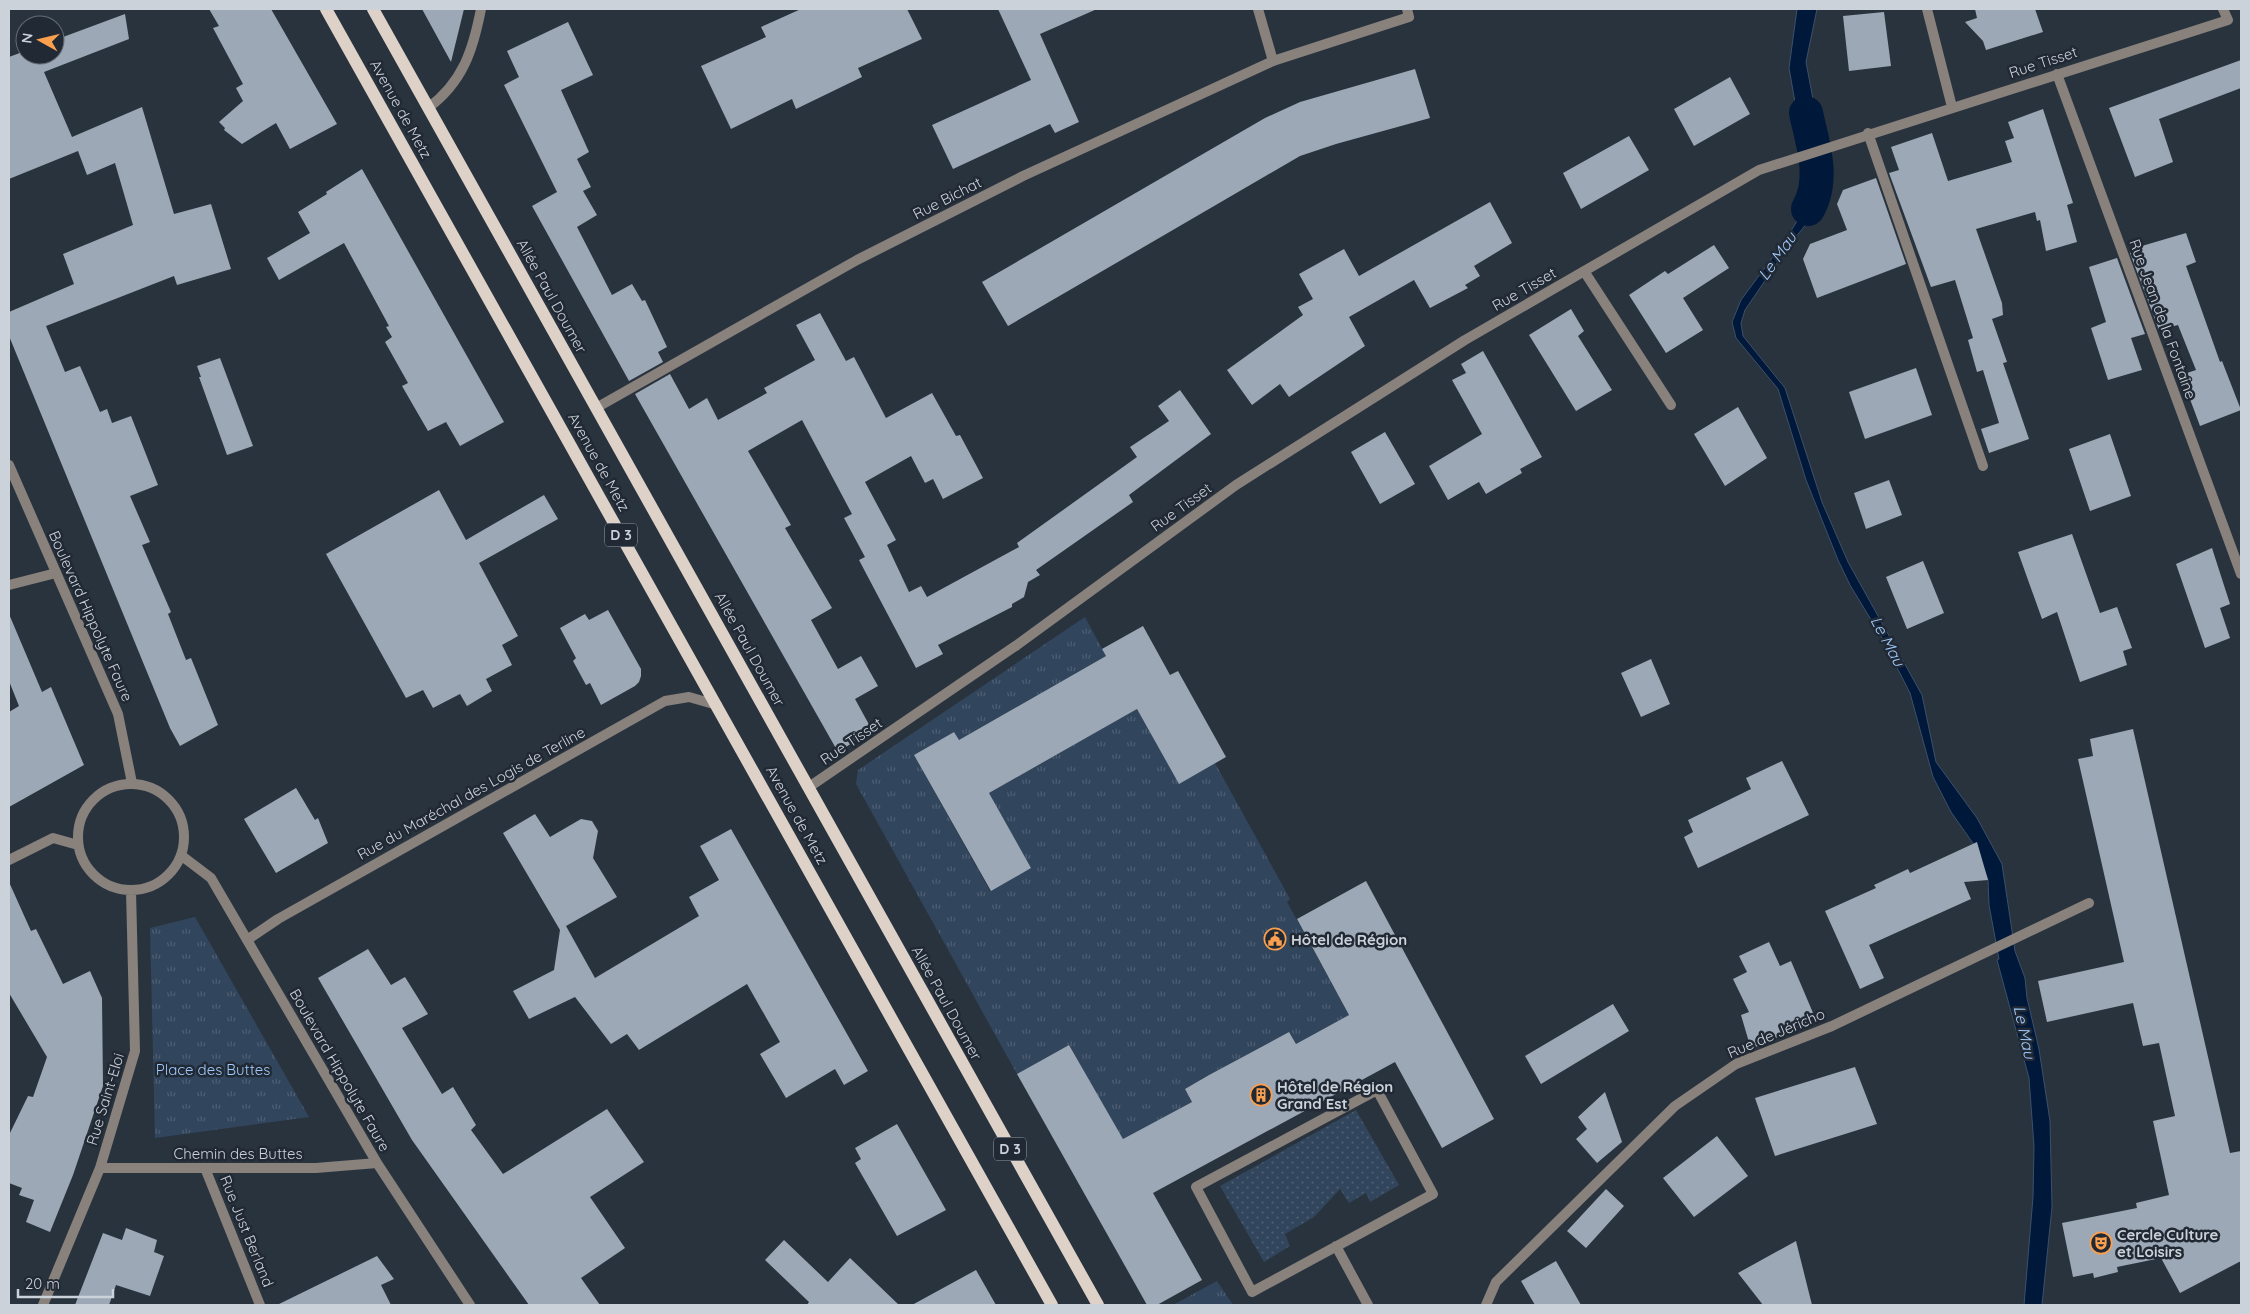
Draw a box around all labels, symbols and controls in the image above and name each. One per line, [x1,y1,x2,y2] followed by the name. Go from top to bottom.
[15,15,65,65] north arrow
[17,32,37,45] text: N
[2006,42,2080,82] street label: Rue Tisset
[366,56,436,162] street label: Avenue de Metz
[910,173,984,223] street label: Rue Bichat
[1753,228,1801,284] water label: Le Mau
[513,235,591,357] street label: Allée Paul Doumer
[2125,236,2201,402] street label: Rue Jean de la Fontaine
[1489,263,1559,315] street label: Rue Tisset
[564,409,634,515] street label: Avenue de Metz
[1147,478,1215,536] street label: Rue Tisset
[605,524,637,546] road number: D 3
[45,528,137,704] street label: Boulevard Hippolyte Faure
[711,588,789,710] street label: Allée Paul Doumer
[1867,613,1910,670] water label: Le Mau
[816,713,886,769] street label: Rue Tisset
[354,722,588,864] street label: Rue du Maréchal des Logis de Terline
[762,762,832,868] street label: Avenue de Metz
[1263,927,1287,951] public building icon: Hôtel de Région
[1291,930,1407,949] place label: Hôtel de Région
[908,942,986,1064] street label: Allée Paul Doumer
[286,985,394,1155] street label: Boulevard Hippolyte Faure
[1724,1004,1828,1062] street label: Rue de Jéricho
[2010,1004,2041,1061] water label: Le Mau
[82,1051,128,1147] street label: Rue Saint-Eloi
[156,1060,270,1079] park label: Place des Buttes
[1277,1077,1393,1113] place label: Hôtel de Région Grand Est
[1249,1083,1273,1107] building icon: Hôtel de Région Grand Est
[994,1138,1026,1160] road number: D 3
[173,1144,303,1163] street label: Chemin des Buttes
[216,1172,278,1290] street label: Rue Just Berland
[2117,1225,2219,1261] place label: Cercle Culture et Loisirs
[2089,1231,2113,1255] theatre icon: Cercle Culture et Loisirs
[18,1266,112,1298] scale bar
[25,1274,60,1293] text: 20 m

